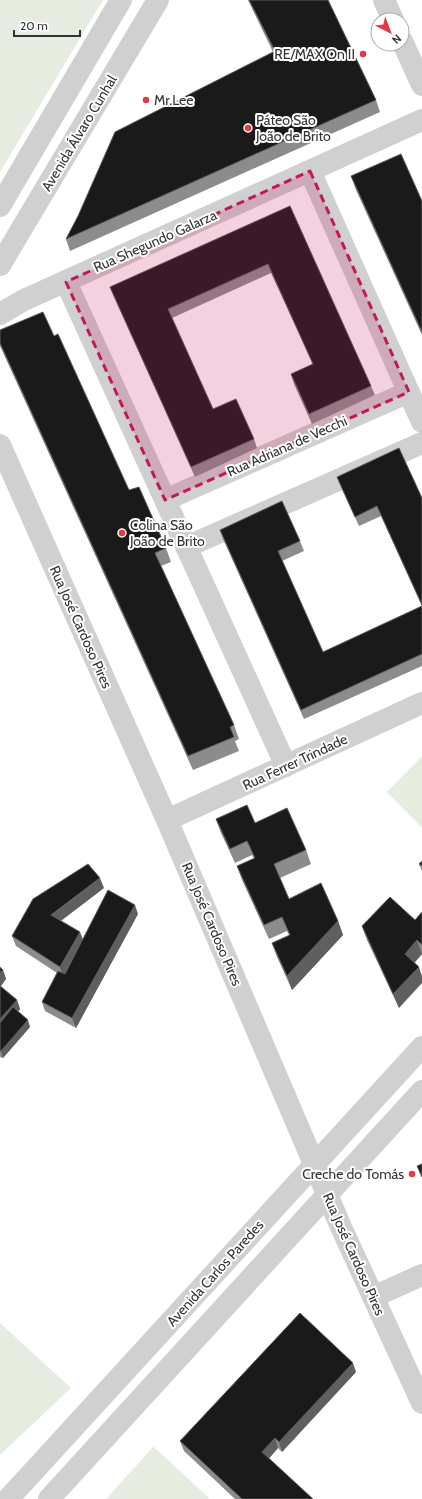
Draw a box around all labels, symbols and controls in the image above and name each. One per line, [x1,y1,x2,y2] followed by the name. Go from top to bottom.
[14,12,80,38] scale bar
[370,12,410,52] north arrow
[20,18,48,33] text: 20 m
[389,32,404,47] text: N
[274,45,355,63] place label: RE/MAX On II
[358,49,368,59] marker: RE/MAX On II
[37,71,121,194] street label: Avenida Álvaro Cunhal
[154,91,193,109] place label: Mr.Lee
[141,95,151,105] marker: Mr.Lee
[255,111,331,145] place label: Páteo São João de Brito
[243,123,253,133] marker: Páteo São João de Brito
[91,206,220,276] street label: Rua Shegundo Galarza
[224,411,350,481] street label: Rua Adriana de Vecchi
[129,516,205,550] place label: Colina São João de Brito
[117,528,127,538] marker: Colina São João de Brito
[46,563,116,691] street label: Rua José Cardoso Pires
[240,730,350,794] street label: Rua Ferrer Trindade
[178,860,246,989] street label: Rua José Cardoso Pires
[302,1165,404,1183] place label: Creche do Tomás
[407,1169,417,1179] marker: Creche do Tomás
[319,1190,389,1318] street label: Rua José Cardoso Pires
[163,1216,268,1330] street label: Avenida Carlos Paredes

